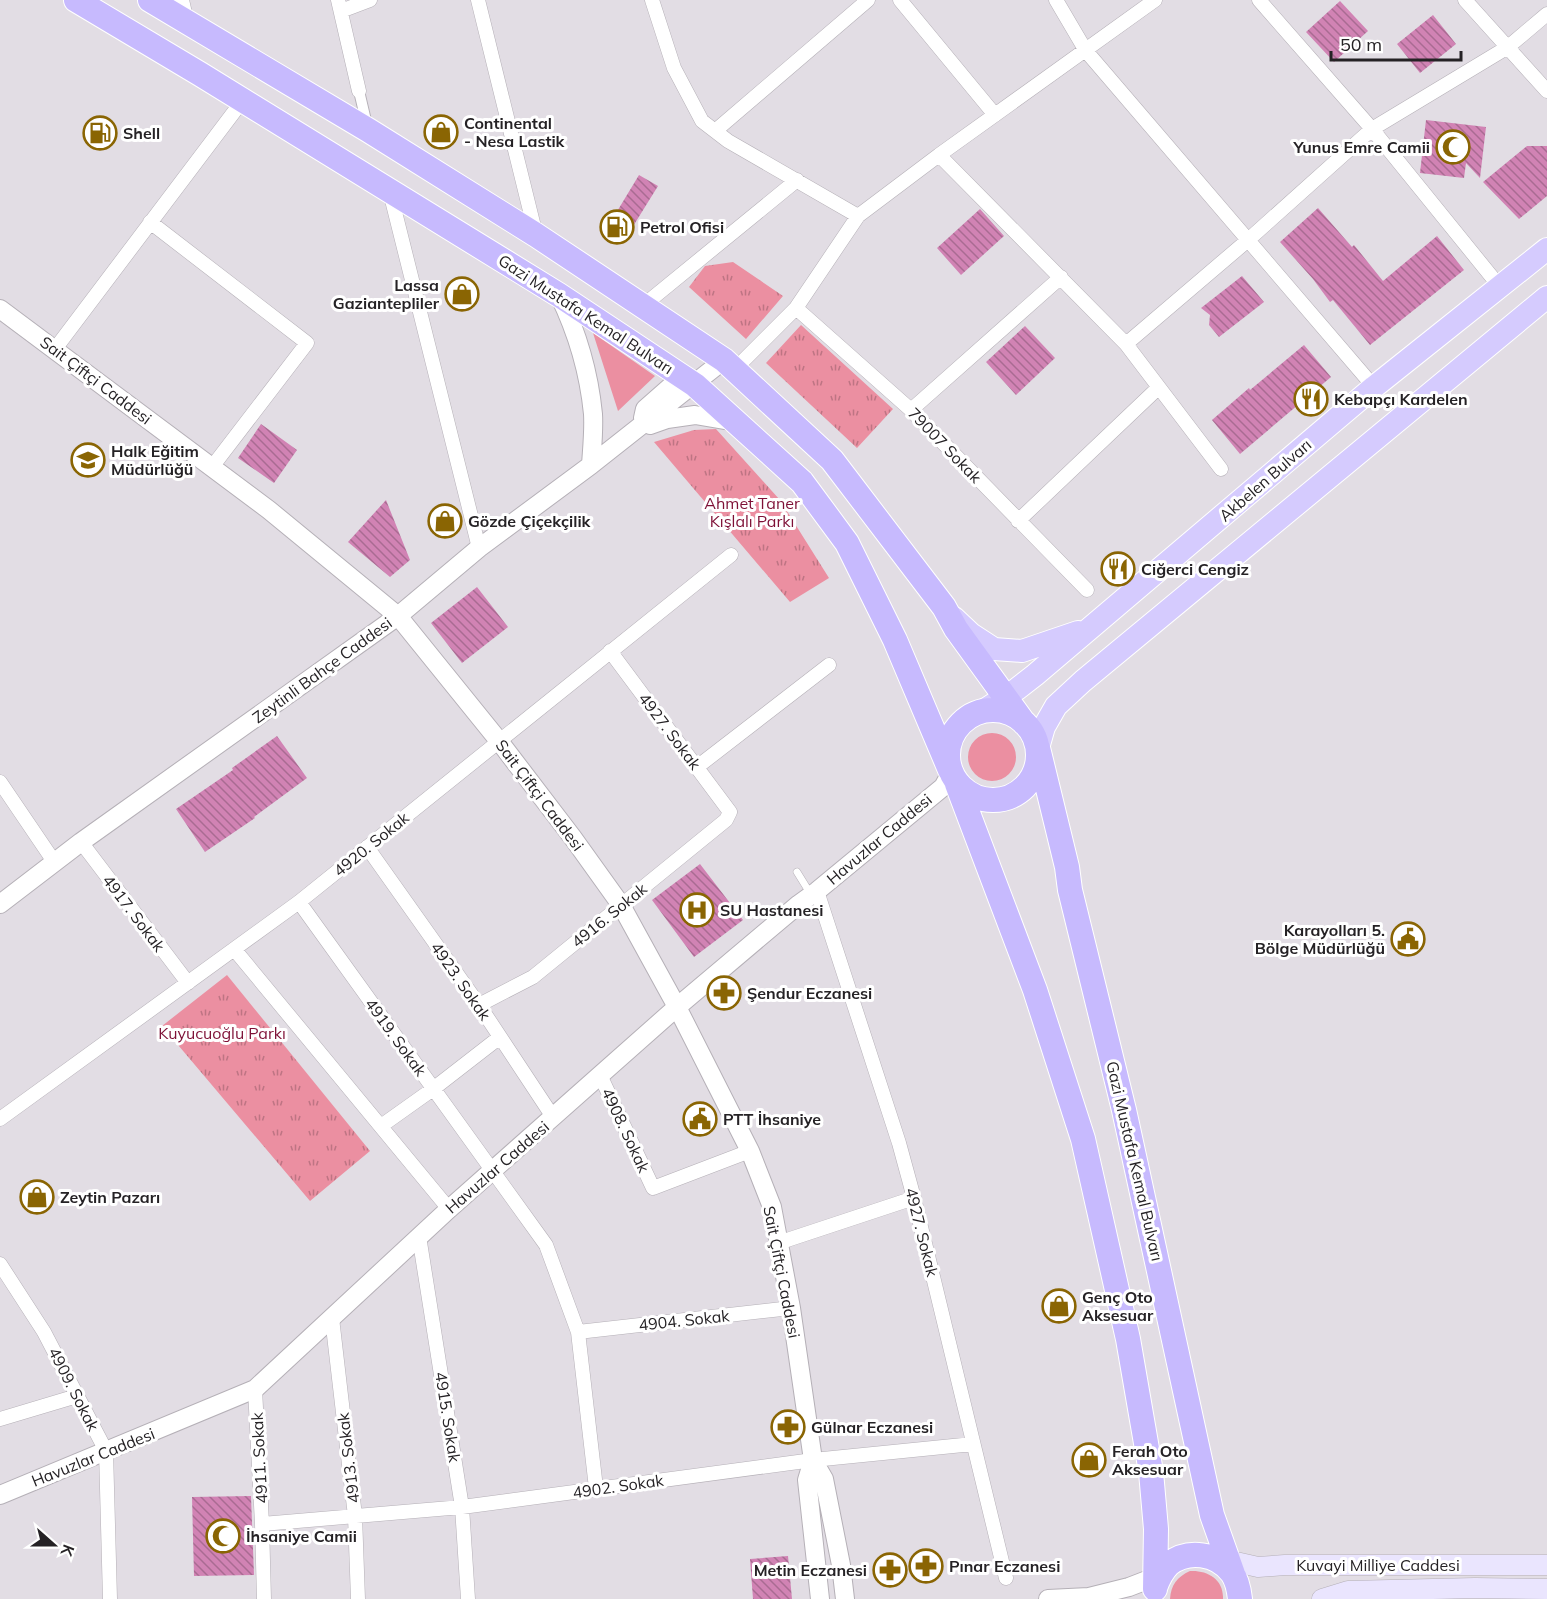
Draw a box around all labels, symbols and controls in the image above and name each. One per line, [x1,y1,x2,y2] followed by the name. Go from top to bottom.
[1331,24,1462,62] scale bar
[1340,33,1382,56] text: 50 m
[464,113,566,151] place label: Continental - Nesa Lastik
[423,114,459,150] shop icon: Continental - Nesa Lastik
[82,115,118,151] fuel station icon: Shell
[123,123,160,143] place label: Shell
[1435,129,1471,165] mosque icon: Yunus Emre Camii
[1292,137,1430,157] place label: Yunus Emre Camii
[599,209,635,245] fuel station icon: Petrol Ofisi
[640,217,724,237] place label: Petrol Ofisi
[495,250,677,378] street label: Gazi Mustafa Kemal Bulvarı
[333,275,440,313] place label: Lassa Gaziantepliler
[444,276,480,312] shop icon: Lassa Gaziantepliler
[36,332,156,428] street label: Sait Çiftçi Caddesi
[1293,381,1329,417] restaurant icon: Kebapçı Kardelen
[1334,389,1468,409] place label: Kebapçı Kardelen
[904,403,987,487] street label: 79007 Sokak
[1215,434,1315,526] street label: Akbelen Bulvarı
[111,441,199,479] place label: Halk Eğitim Müdürlüğü
[70,442,106,478] school or university icon: Halk Eğitim Müdürlüğü
[704,493,800,531] park label: Ahmet Taner Kışlalı Parkı
[427,503,463,539] shop icon: Gözde Çiçekçilik
[468,511,592,531] place label: Gözde Çiçekçilik
[1100,551,1136,587] restaurant icon: Ciğerci Cengiz
[1141,559,1249,579] place label: Ciğerci Cengiz
[248,613,396,727] street label: Zeytinli Bahçe Caddesi
[635,689,706,774] street label: 4927. Sokak
[492,735,588,855] street label: Sait Çiftçi Caddesi
[822,789,936,889] street label: Havuzlar Caddesi
[329,807,413,881] street label: 4920. Sokak
[99,871,170,956] street label: 4917. Sokak
[567,878,651,952] street label: 4916. Sokak
[679,892,715,928] hospital icon: SU Hastanesi
[720,900,823,920] place label: SU Hastanesi
[1255,920,1385,958] place label: Karayolları 5. Bölge Müdürlüğü
[1390,921,1426,957] public building icon: Karayolları 5. Bölge Müdürlüğü
[427,938,496,1025] street label: 4923. Sokak
[706,975,742,1011] pharmacy icon: Şendur Eczanesi
[747,983,872,1003] place label: Şendur Eczanesi
[361,994,431,1080] street label: 4919. Sokak
[158,1023,286,1043] park label: Kuyucuoğlu Parkı
[1102,1059,1168,1263] street label: Gazi Mustafa Kemal Bulvarı
[598,1084,655,1176] street label: 4908. Sokak
[682,1101,718,1137] public building icon: PTT İhsaniye
[723,1109,821,1129] place label: PTT İhsaniye
[441,1116,553,1218] street label: Havuzlar Caddesi
[19,1179,55,1215] shop icon: Zeytin Pazarı
[901,1185,943,1279] street label: 4927. Sokak
[60,1187,160,1207] place label: Zeytin Pazarı
[759,1204,805,1340] street label: Sait Çiftçi Caddesi
[1082,1287,1154,1325] place label: Genç Oto Aksesuar
[1041,1288,1077,1324] shop icon: Genç Oto Aksesuar
[638,1305,731,1335] street label: 4904. Sokak
[44,1344,104,1435] street label: 4909. Sokak
[431,1370,465,1464] street label: 4915. Sokak
[770,1409,806,1445] pharmacy icon: Gülnar Eczanesi
[247,1411,271,1504] street label: 4911. Sokak
[332,1411,363,1505] street label: 4913. Sokak
[811,1417,933,1437] place label: Gülnar Eczanesi
[28,1423,158,1491] street label: Havuzlar Caddesi
[1112,1441,1188,1479] place label: Ferah Oto Aksesuar
[1071,1442,1107,1478] shop icon: Ferah Oto Aksesuar
[571,1470,665,1502] street label: 4902. Sokak
[24,1515,84,1575] north arrow
[205,1518,241,1554] mosque icon: İhsaniye Camii
[246,1526,357,1546] place label: İhsaniye Camii
[56,1542,79,1560] text: K
[908,1548,944,1584] pharmacy icon: Pınar Eczanesi
[872,1552,908,1588] pharmacy icon: Metin Eczanesi
[1296,1555,1460,1575] street label: Kuvayi Milliye Caddesi
[949,1556,1060,1576] place label: Pınar Eczanesi
[754,1560,867,1580] place label: Metin Eczanesi

